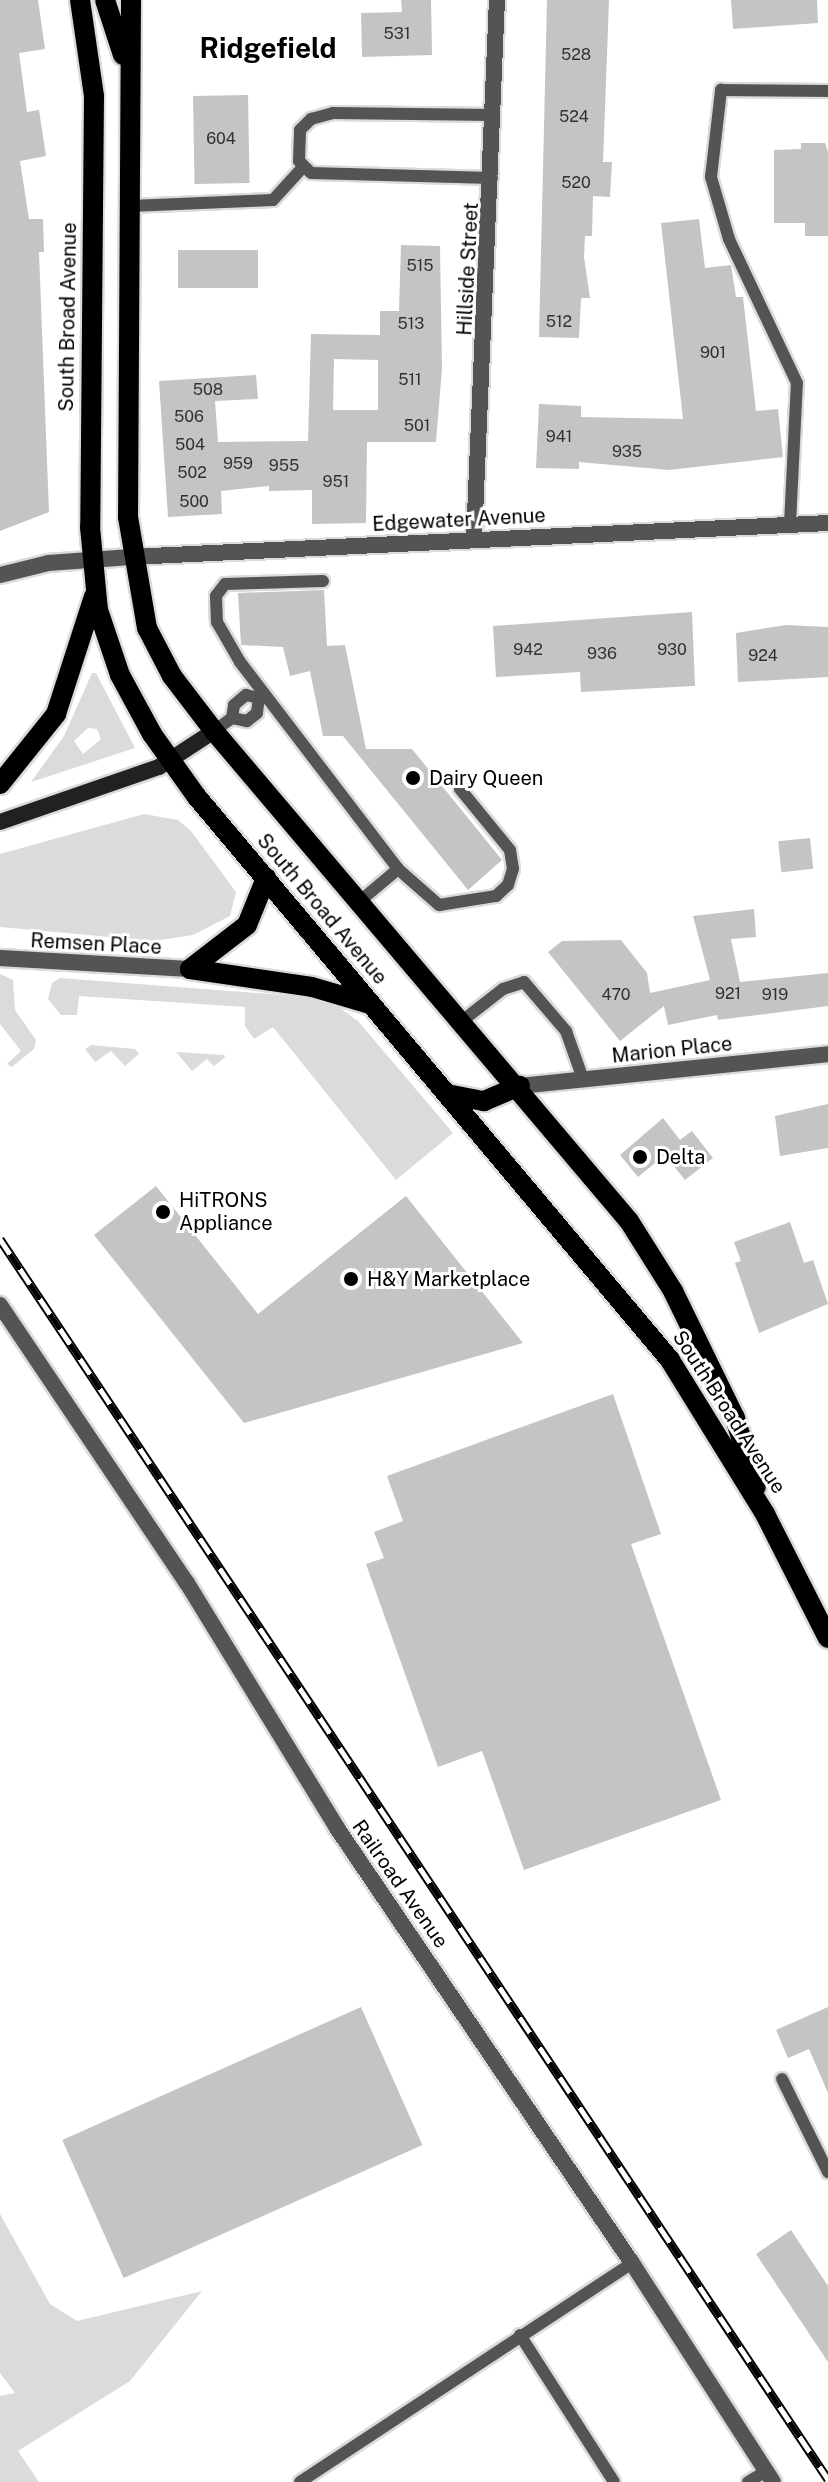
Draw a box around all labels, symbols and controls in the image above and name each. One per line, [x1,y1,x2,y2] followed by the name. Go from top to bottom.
[384,24,410,44] house number: 531
[200,31,336,65] district label: Ridgefield
[561,45,591,65] house number: 528
[559,107,589,127] house number: 524
[206,129,236,149] house number: 604
[561,173,591,193] house number: 520
[453,202,483,336] street label: Hillside Street
[54,222,82,412] street label: South Broad Avenue
[406,256,434,276] house number: 515
[546,312,572,332] house number: 512
[398,314,424,334] house number: 513
[700,343,726,363] house number: 901
[398,370,422,390] house number: 511
[193,380,223,400] house number: 508
[174,407,204,427] house number: 506
[404,416,430,436] house number: 501
[546,427,572,447] house number: 941
[175,435,205,455] house number: 504
[612,442,642,462] house number: 935
[223,454,253,474] house number: 959
[269,456,299,476] house number: 955
[177,463,207,483] house number: 502
[323,472,349,492] house number: 951
[179,492,209,512] house number: 500
[372,503,546,537] street label: Edgewater Avenue
[513,640,543,660] house number: 942
[657,640,687,660] house number: 930
[587,644,617,664] house number: 936
[748,646,778,666] house number: 924
[429,766,543,790] place label: Dairy Queen
[404,769,422,787] marker: Dairy Queen
[252,829,392,989] street label: South Broad Avenue
[30,929,162,959] street label: Remsen Place
[715,984,741,1004] house number: 921
[601,985,631,1005] house number: 470
[762,985,788,1005] house number: 919
[611,1032,733,1068] street label: Marion Place
[656,1145,705,1169] place label: Delta
[631,1148,649,1166] marker: Delta
[179,1188,273,1235] place label: HiTRONS Appliance
[154,1203,172,1221] marker: HiTRONS Appliance
[367,1267,530,1291] place label: H&Y Marketplace
[342,1270,360,1288] marker: H&Y Marketplace
[667,1326,791,1498] street label: South Broad Avenue
[347,1815,453,1953] street label: Railroad Avenue

